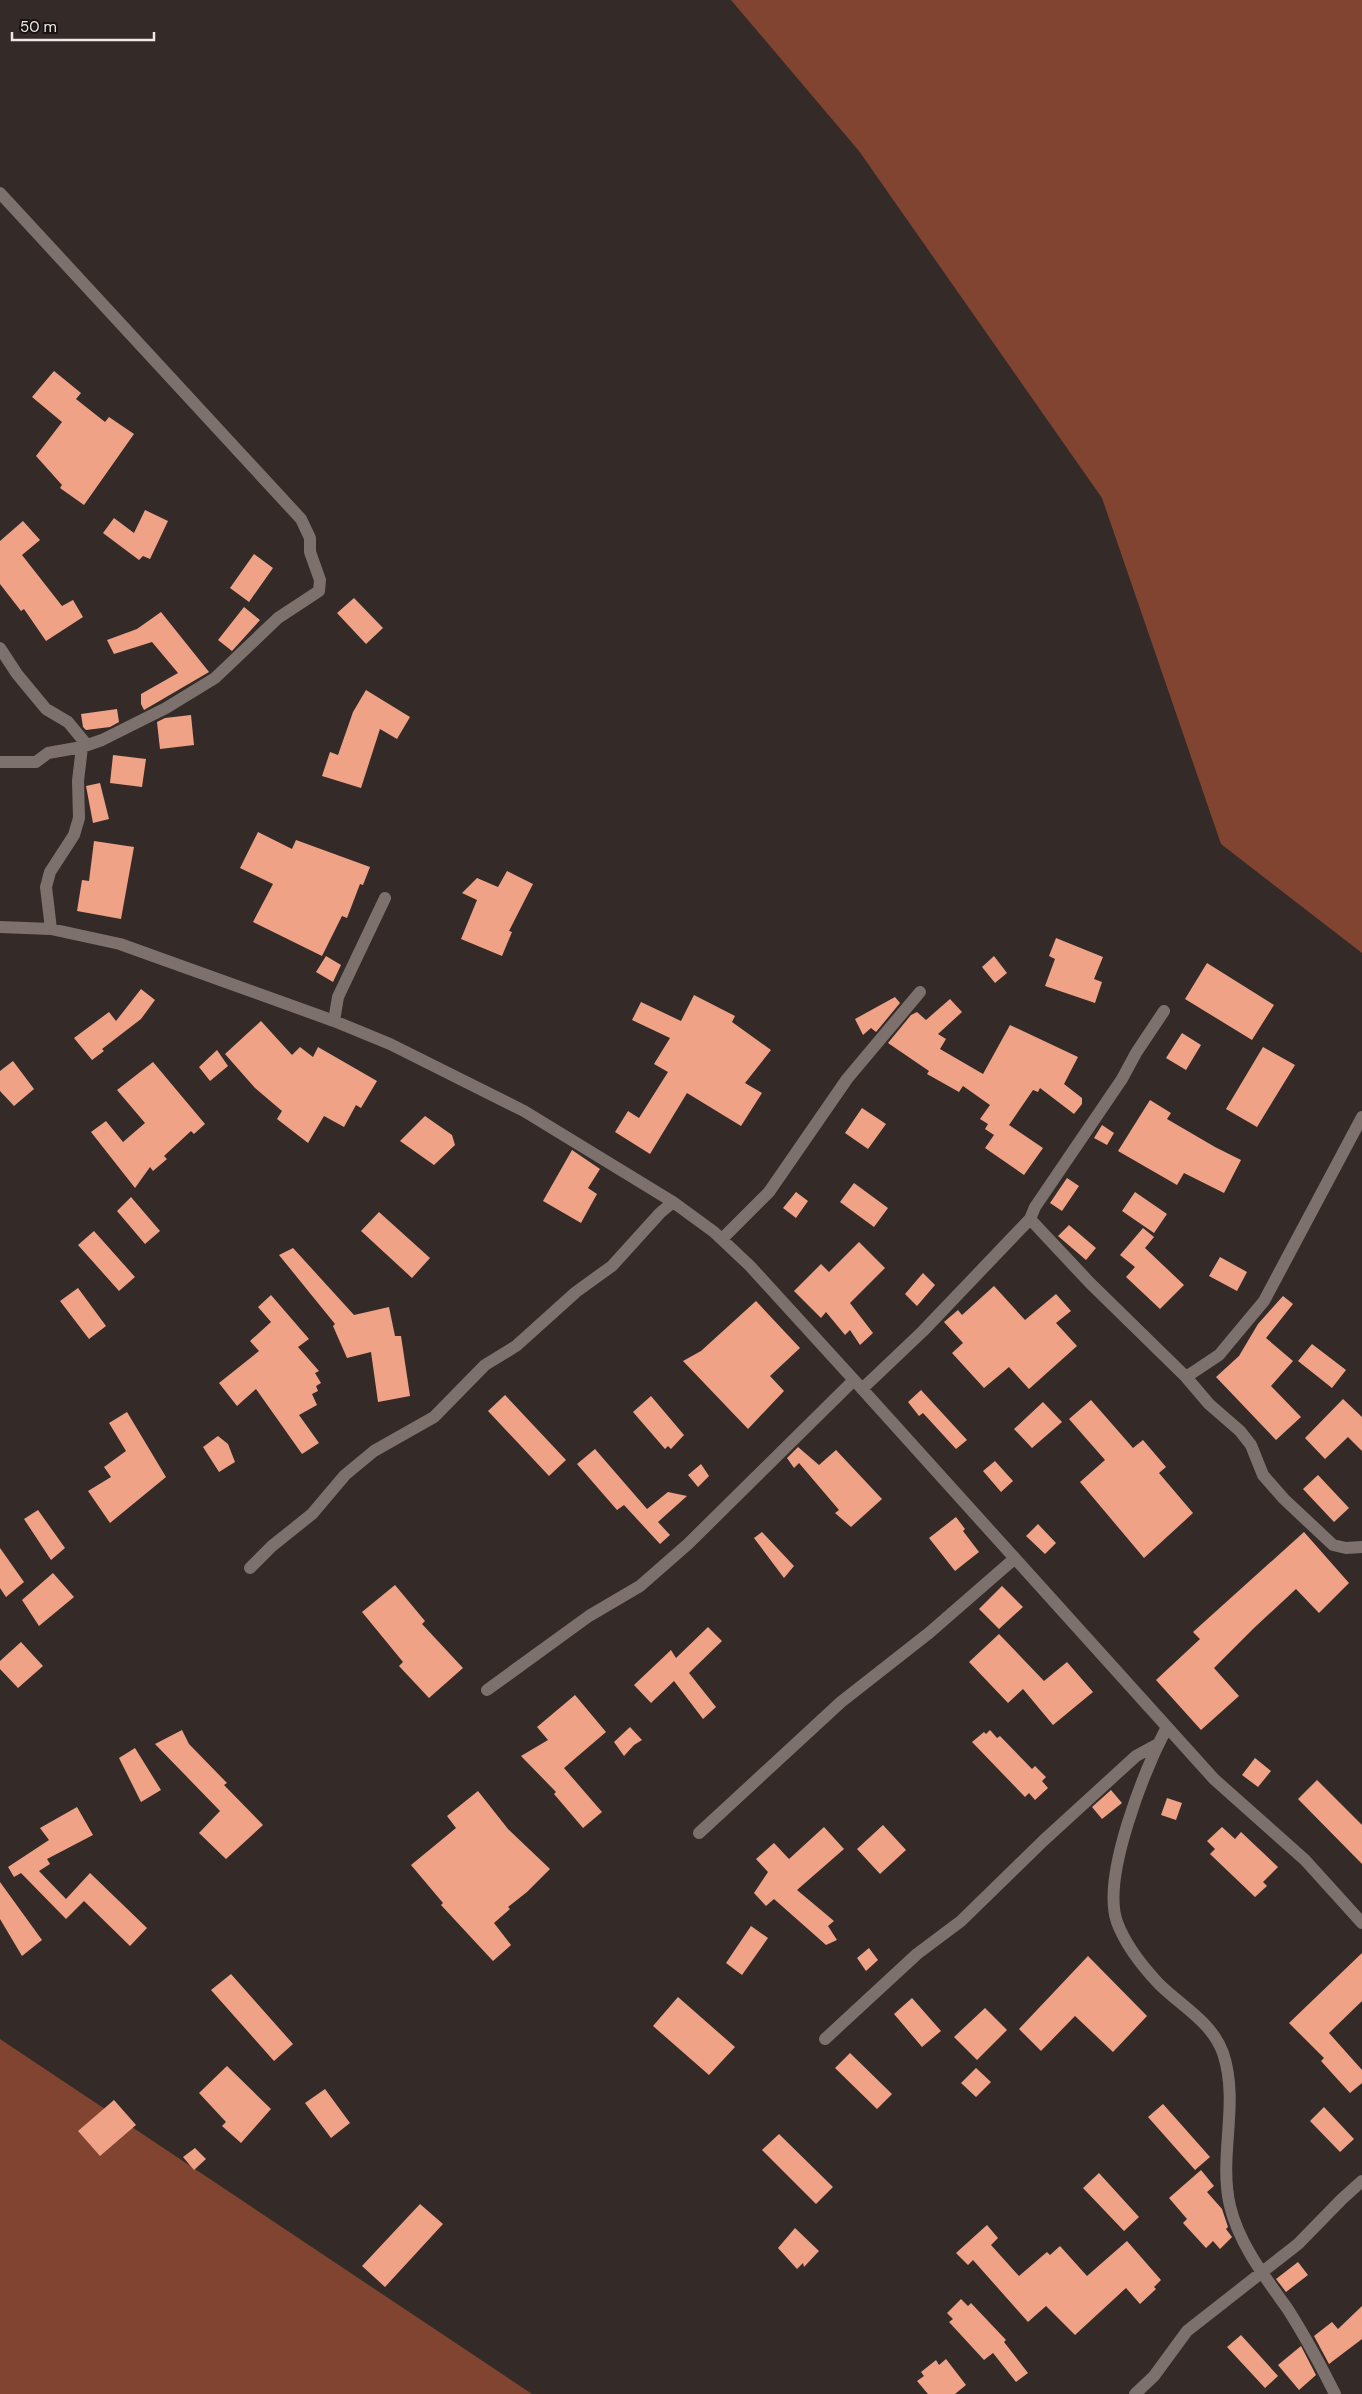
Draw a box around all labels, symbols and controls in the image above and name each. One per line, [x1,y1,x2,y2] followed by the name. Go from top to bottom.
[12,10,155,42] scale bar
[20,17,57,37] text: 50 m

